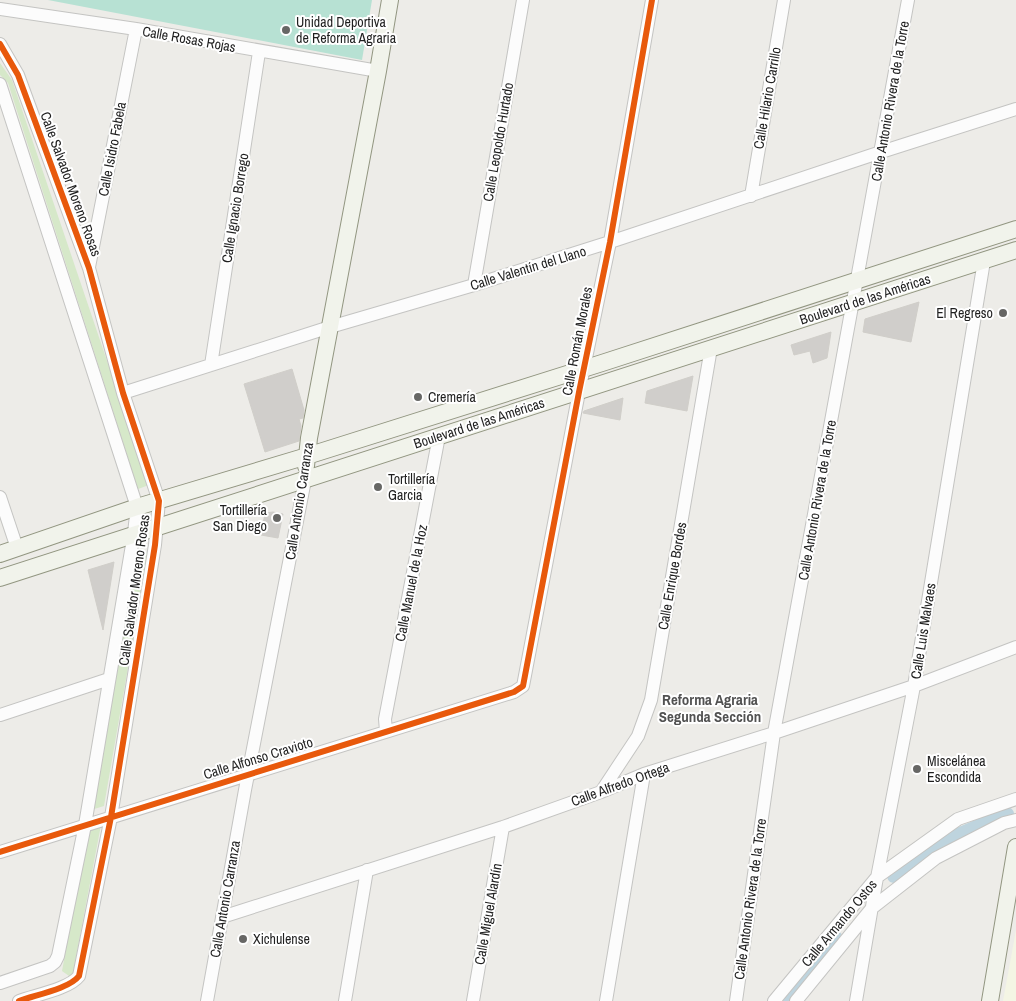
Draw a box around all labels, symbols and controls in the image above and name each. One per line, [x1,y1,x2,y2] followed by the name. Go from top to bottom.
[296,13,397,47] place label: Unidad Deportiva de Reforma Agraria
[867,19,913,183] street label: Calle Antonio Rivera de la Torre
[141,22,237,56] street label: Calle Rosas Rojas
[280,24,292,36] marker: Unidad Deportiva de Reforma Agraria
[749,46,785,150] street label: Calle Hilario Carrillo
[479,81,517,203] street label: Calle Leopoldo Hurtado
[94,100,130,198] street label: Calle Isidro Fabela
[36,109,106,259] street label: Calle Salvador Moreno Rosas
[217,152,253,264] street label: Calle Ignacio Borrego
[468,242,588,294] street label: Calle Valentín del Llano
[797,269,933,329] street label: Boulevard de las Américas
[558,285,596,397] street label: Calle Román Morales
[936,304,993,322] place label: El Regreso
[997,307,1009,319] marker: El Regreso
[428,388,476,406] place label: Cremería
[412,391,424,403] marker: Cremería
[411,393,547,453] street label: Boulevard de las Américas
[794,418,840,582] street label: Calle Antonio Rivera de la Torre
[281,440,317,561] street label: Calle Antonio Carranza
[388,470,436,504] place label: Tortillería Garcia
[372,481,384,493] marker: Tortillería Garcia
[213,501,268,535] place label: Tortillería San Diego
[271,512,283,524] marker: Tortillería San Diego
[114,513,154,667] street label: Calle Salvador Moreno Rosas
[654,520,690,631] street label: Calle Enrique Bordes
[391,523,431,643] street label: Calle Manuel de la Hoz
[907,581,940,680] street label: Calle Luis Malvaes
[659,689,761,727] district label: Reforma Agraria Segunda Sección
[201,733,315,783] street label: Calle Alfonso Cravioto
[927,752,986,786] place label: Miscelánea Escondida
[568,758,672,810] street label: Calle Alfredo Ortega
[911,763,923,775] marker: Miscelánea Escondida
[730,817,770,981] street label: Calle Antonio Rivera de la Torre
[206,838,244,959] street label: Calle Antonio Carranza
[470,862,506,966] street label: Calle Miguel Alardín
[797,875,881,970] street label: Calle Armando Ostos
[253,930,310,948] place label: Xichulense
[237,933,249,945] marker: Xichulense

